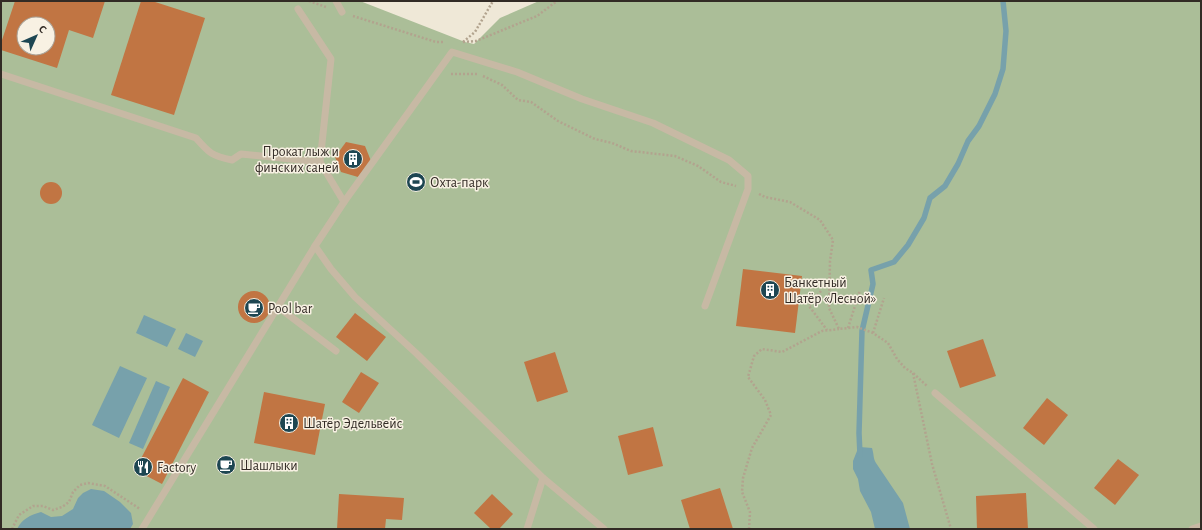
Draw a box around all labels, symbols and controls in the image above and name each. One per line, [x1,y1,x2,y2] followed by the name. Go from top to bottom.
[16,16,56,56] north arrow
[37,23,49,35] text: С
[255,145,339,175] place label: Прокат лыж и финских саней
[342,148,364,170] building icon: Прокат лыж и финских саней
[405,171,427,193] sports icon: Охта-парк
[430,176,489,190] place label: Охта-парк
[784,276,876,306] place label: Банкетный Шатёр «Лесной»
[759,279,781,301] building icon: Банкетный Шатёр «Лесной»
[243,297,265,319] cafe icon: Pool bar
[268,302,313,316] place label: Pool bar
[278,412,300,434] building icon: Шатёр Эдельвейс
[303,417,403,431] place label: Шатёр Эдельвейс
[215,454,237,476] cafe icon: Шашлыки
[132,456,154,478] restaurant icon: Factory
[240,459,298,473] place label: Шашлыки
[157,461,196,475] place label: Factory

